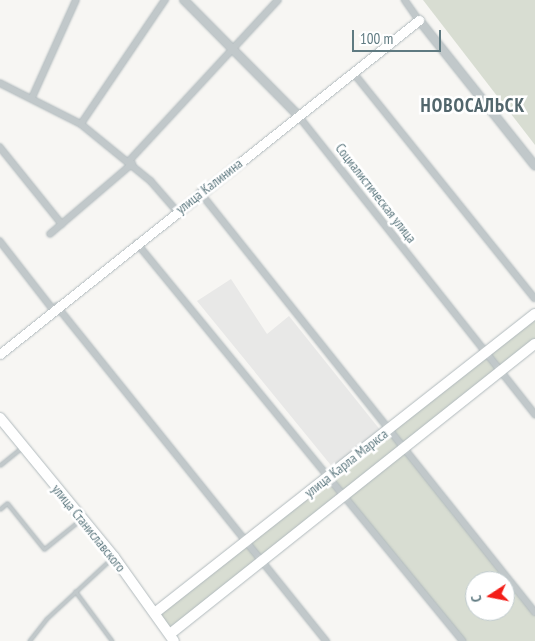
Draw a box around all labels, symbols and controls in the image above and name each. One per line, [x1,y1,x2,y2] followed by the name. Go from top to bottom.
[355,20,444,52] scale bar
[360,29,393,48] text: 100 m
[419,95,527,117] district label: НОВОСАЛЬСК
[332,140,420,246] street label: Социалистическая улица
[172,155,246,217] street label: улица Калинина
[301,425,391,501] street label: улица Карла Маркса
[49,481,129,575] street label: улица Станиславского
[465,571,515,621] north arrow
[467,594,486,604] text: С

